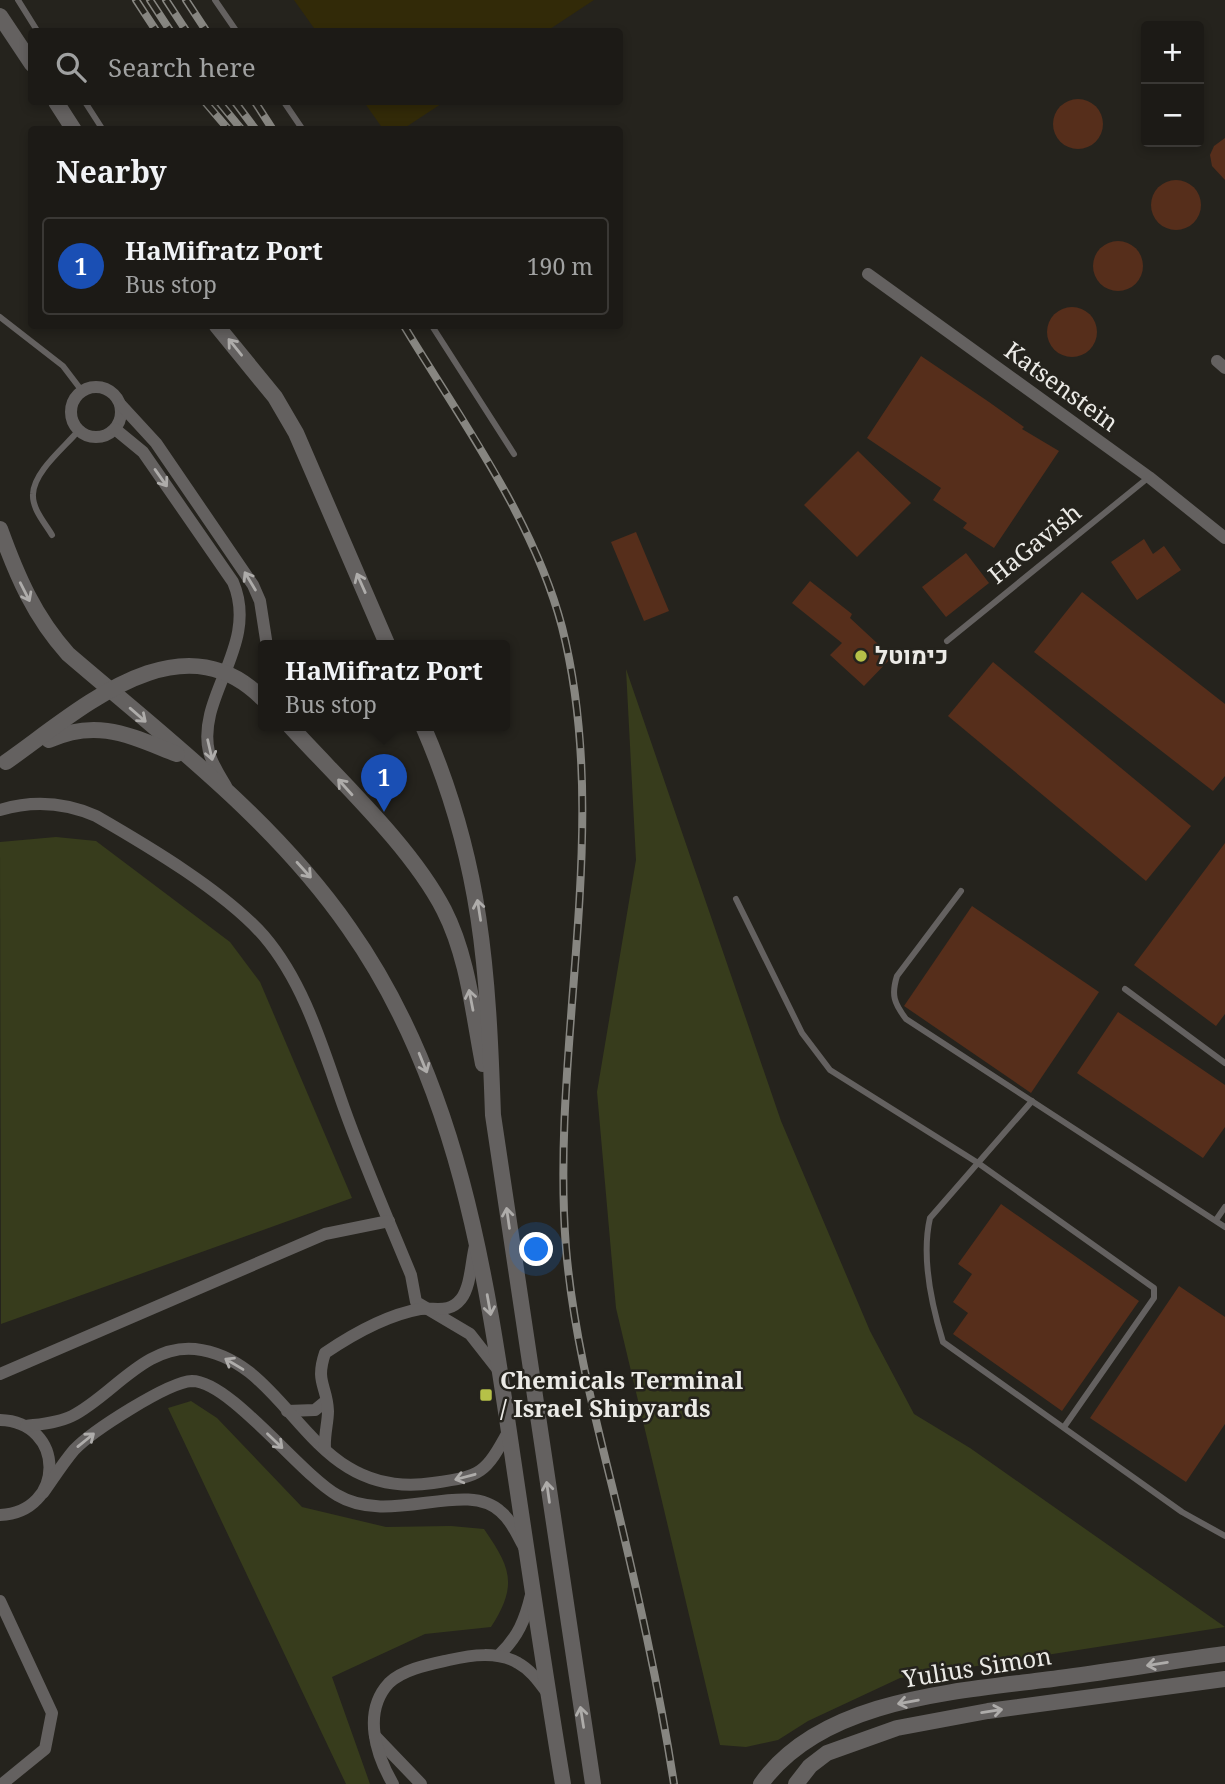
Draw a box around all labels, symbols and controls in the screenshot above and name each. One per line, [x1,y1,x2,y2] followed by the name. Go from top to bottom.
[1141,21,1204,147] map controls
[1141,21,1204,84] button: +
[28,28,623,105] search box
[52,48,90,86] icon: search
[108,49,256,85] text: Search here
[1141,84,1204,147] button: −
[56,151,167,192] text: Nearby
[125,232,323,268] text: HaMifratz Port
[75,250,88,282] text: 1
[527,250,593,282] text: 190 m
[125,268,217,300] text: Bus stop
[998,333,1125,438] street label: Katsenstein
[227,339,243,357] one-way arrow
[154,468,168,487] one-way arrow
[981,495,1088,591] street label: HaGavish
[243,571,257,591] one-way arrow
[354,573,367,594] one-way arrow
[19,581,32,602] one-way arrow
[875,638,948,671] place label: כימוטל
[258,640,510,731] popup
[853,648,869,664] marker: כימוטל
[285,652,483,688] text: HaMifratz Port
[285,688,377,720] text: Bus stop
[129,707,147,723] one-way arrow
[204,738,218,761] one-way arrow
[361,754,407,812] pin: 1
[337,779,354,796] one-way arrow
[296,861,312,879] one-way arrow
[472,899,485,922] one-way arrow
[463,989,477,1012] one-way arrow
[418,1051,431,1073] one-way arrow
[502,1207,515,1230] one-way arrow
[519,1232,553,1266] your location
[483,1293,496,1316] one-way arrow
[224,1357,244,1371] one-way arrow
[500,1363,744,1424] place label: Chemicals Terminal / Israel Shipyards
[478,1387,494,1403] marker: Chemicals Terminal / Israel Shipyards
[76,1432,94,1448] one-way arrow
[266,1433,283,1450] one-way arrow
[454,1471,476,1484] one-way arrow
[541,1481,554,1504] one-way arrow
[899,1638,1054,1695] street label: Yulius Simon
[1147,1657,1169,1670] one-way arrow
[897,1696,920,1709] one-way arrow
[980,1704,1003,1717] one-way arrow
[575,1706,588,1729] one-way arrow

